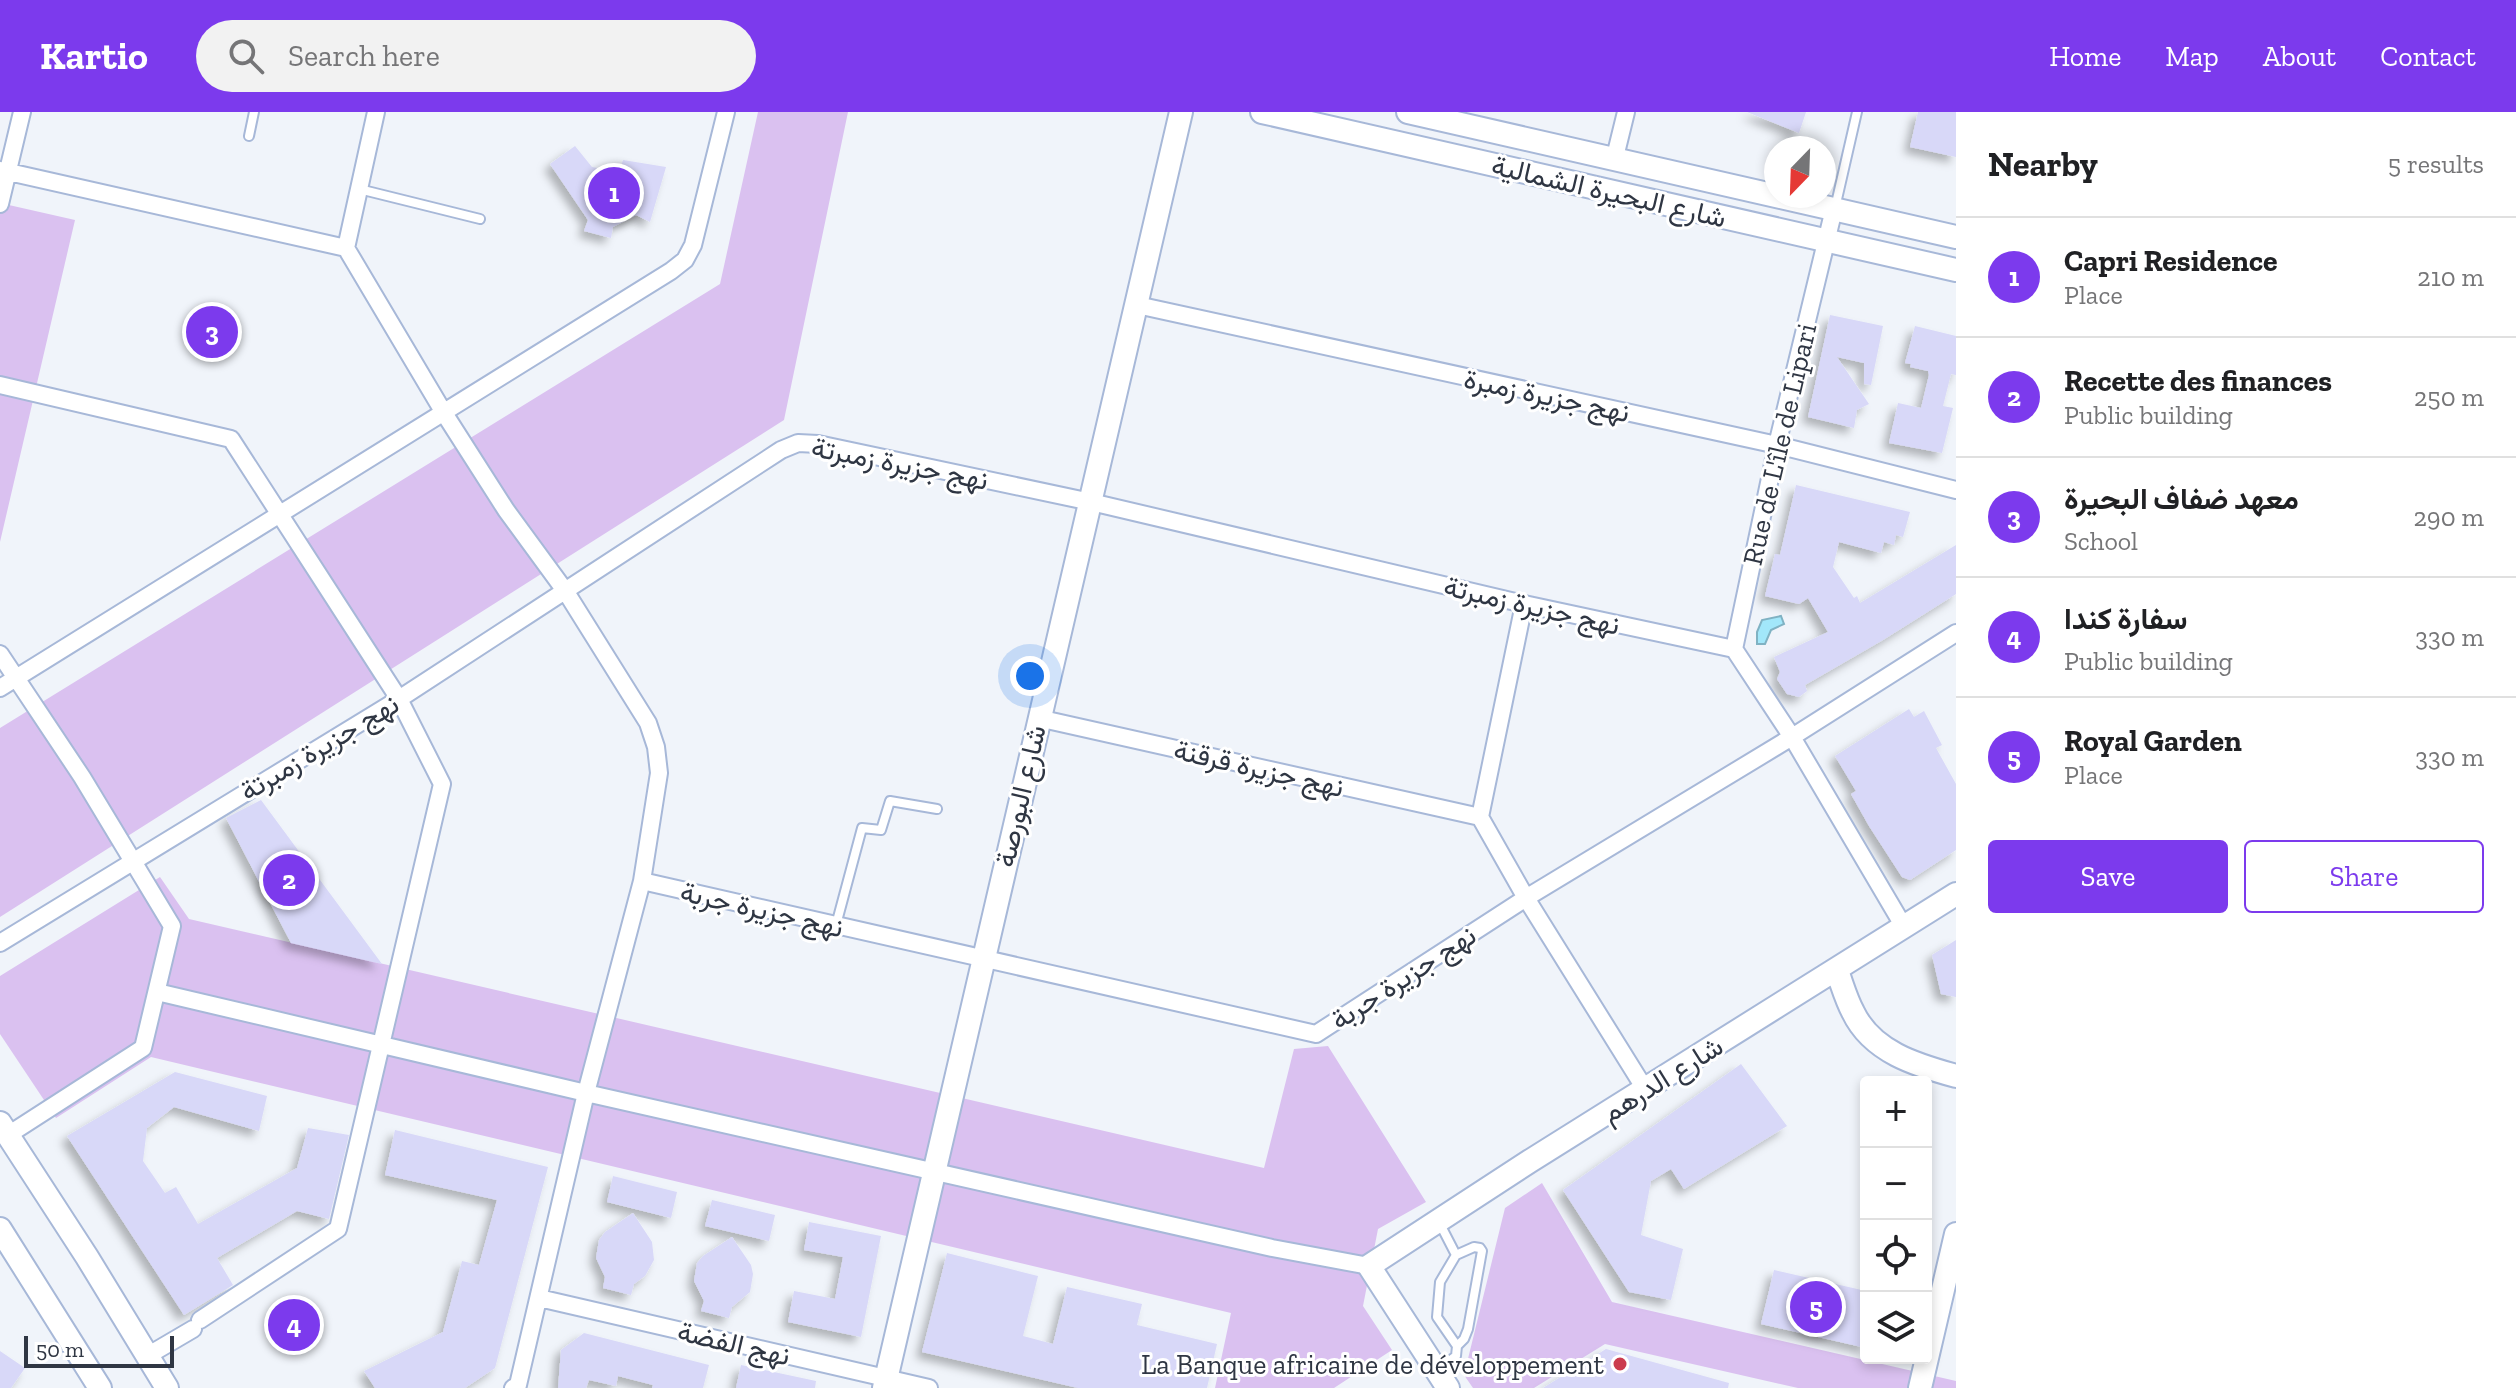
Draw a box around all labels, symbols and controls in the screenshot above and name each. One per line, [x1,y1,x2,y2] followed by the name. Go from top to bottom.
[196,20,756,92] search box
[40,33,148,79] text: Kartio
[224,34,268,78] icon: search
[288,38,440,74] text: Search here
[2049,40,2121,73] text: Home
[2165,40,2219,73] text: Map
[2263,40,2336,73] text: About
[2380,40,2476,73] text: Contact
[1764,136,1836,208] north arrow
[1988,144,2098,185] text: Nearby
[1488,148,1729,236] street label: شارع البحيرة الشمالية
[2388,148,2484,180] text: 5 results
[588,163,640,223] pin: 1
[2064,243,2278,279] text: Capri Residence
[2009,261,2019,293] text: 1
[2417,261,2484,293] text: 210 m
[2064,279,2123,311] text: Place
[186,302,238,362] pin: 3
[1736,320,1823,568] street label: Rue de L'île de Lipari
[1460,362,1633,432] street label: نهج جزيرة زمبرة
[2064,363,2332,399] text: Recette des finances
[2007,381,2021,413] text: 2
[2414,381,2484,413] text: 250 m
[2064,399,2233,431] text: Public building
[808,430,991,500] street label: نهج جزيرة زمبرتة
[2064,481,2299,517] text: معهد ضفاف البحيرة
[2007,501,2021,533] text: 3
[2413,501,2484,533] text: 290 m
[2064,525,2138,557] text: School
[1440,569,1623,645] street label: نهج جزيرة زمبرتة
[2064,601,2188,637] text: سفارة كندا
[2007,621,2021,653] text: 4
[2415,621,2484,653] text: 330 m
[2064,645,2233,677] text: Public building
[1010,656,1050,696] your location
[234,687,406,810] street label: نهج جزيرة زمبرتة
[988,722,1055,871] street label: شارع البورصة
[2064,723,2242,759] text: Royal Garden
[1170,733,1347,807] street label: نهج جزيرة قرقنة
[2007,741,2021,773] text: 5
[2415,741,2484,773] text: 330 m
[2064,759,2123,791] text: Place
[1988,840,2228,913] button: Save
[2244,840,2484,913] button: Share
[263,850,315,910] pin: 2
[676,875,847,947] street label: نهج جزيرة جربة
[1324,918,1484,1039] street label: نهج جزيرة جربة
[1596,1029,1730,1131] street label: شارع الدرهم
[1860,1076,1932,1364] map controls
[1860,1076,1932,1148] button: +
[1860,1148,1932,1220] button: −
[1860,1220,1932,1292] button: locate
[1790,1277,1842,1337] pin: 5
[1860,1292,1932,1364] button: layers
[268,1295,320,1355] pin: 4
[674,1315,793,1375] street label: نهج الفضة
[24,1332,174,1368] scale bar
[36,1336,84,1363] text: 50 m
[1141,1348,1605,1381] place label: La Banque africaine de développement
[1611,1355,1629,1373] marker: La Banque africaine de développement

